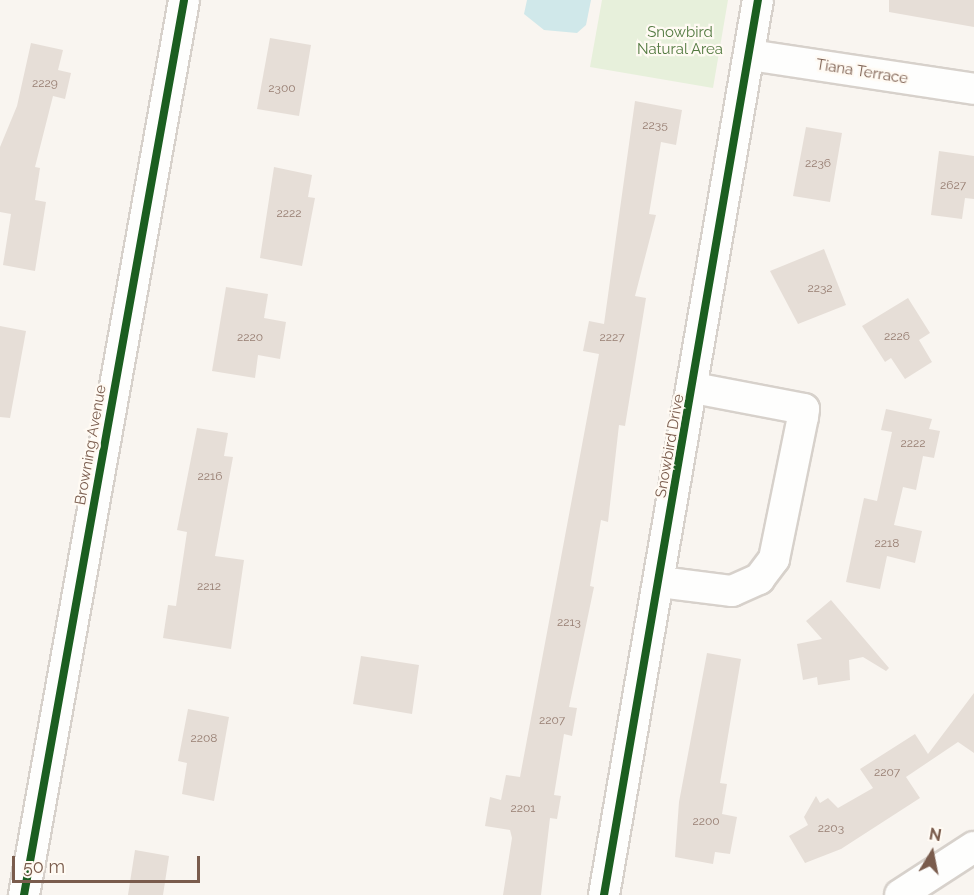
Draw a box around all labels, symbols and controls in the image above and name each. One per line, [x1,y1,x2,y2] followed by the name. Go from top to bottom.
[636,23,724,58] park label: Snowbird Natural Area
[815,56,909,88] street label: Tiana Terrace
[32,77,58,91] house number: 2229
[268,82,296,96] house number: 2300
[642,119,668,133] house number: 2235
[805,157,831,171] house number: 2236
[940,179,966,193] house number: 2627
[276,207,302,221] house number: 2222
[807,282,833,296] house number: 2232
[884,330,910,344] house number: 2226
[237,331,263,345] house number: 2220
[599,331,625,345] house number: 2227
[72,383,110,507] street label: Browning Avenue
[652,393,688,499] street label: Snowbird Drive
[900,437,926,451] house number: 2222
[198,470,222,484] house number: 2216
[875,537,899,551] house number: 2218
[197,580,221,594] house number: 2212
[557,616,581,630] house number: 2213
[539,714,565,728] house number: 2207
[191,732,217,746] house number: 2208
[874,766,900,780] house number: 2207
[511,802,535,816] house number: 2201
[692,815,720,829] house number: 2200
[818,822,844,836] house number: 2203
[902,823,962,883] north arrow
[928,824,943,845] text: N
[15,844,202,882] scale bar
[23,856,65,877] text: 50 m

